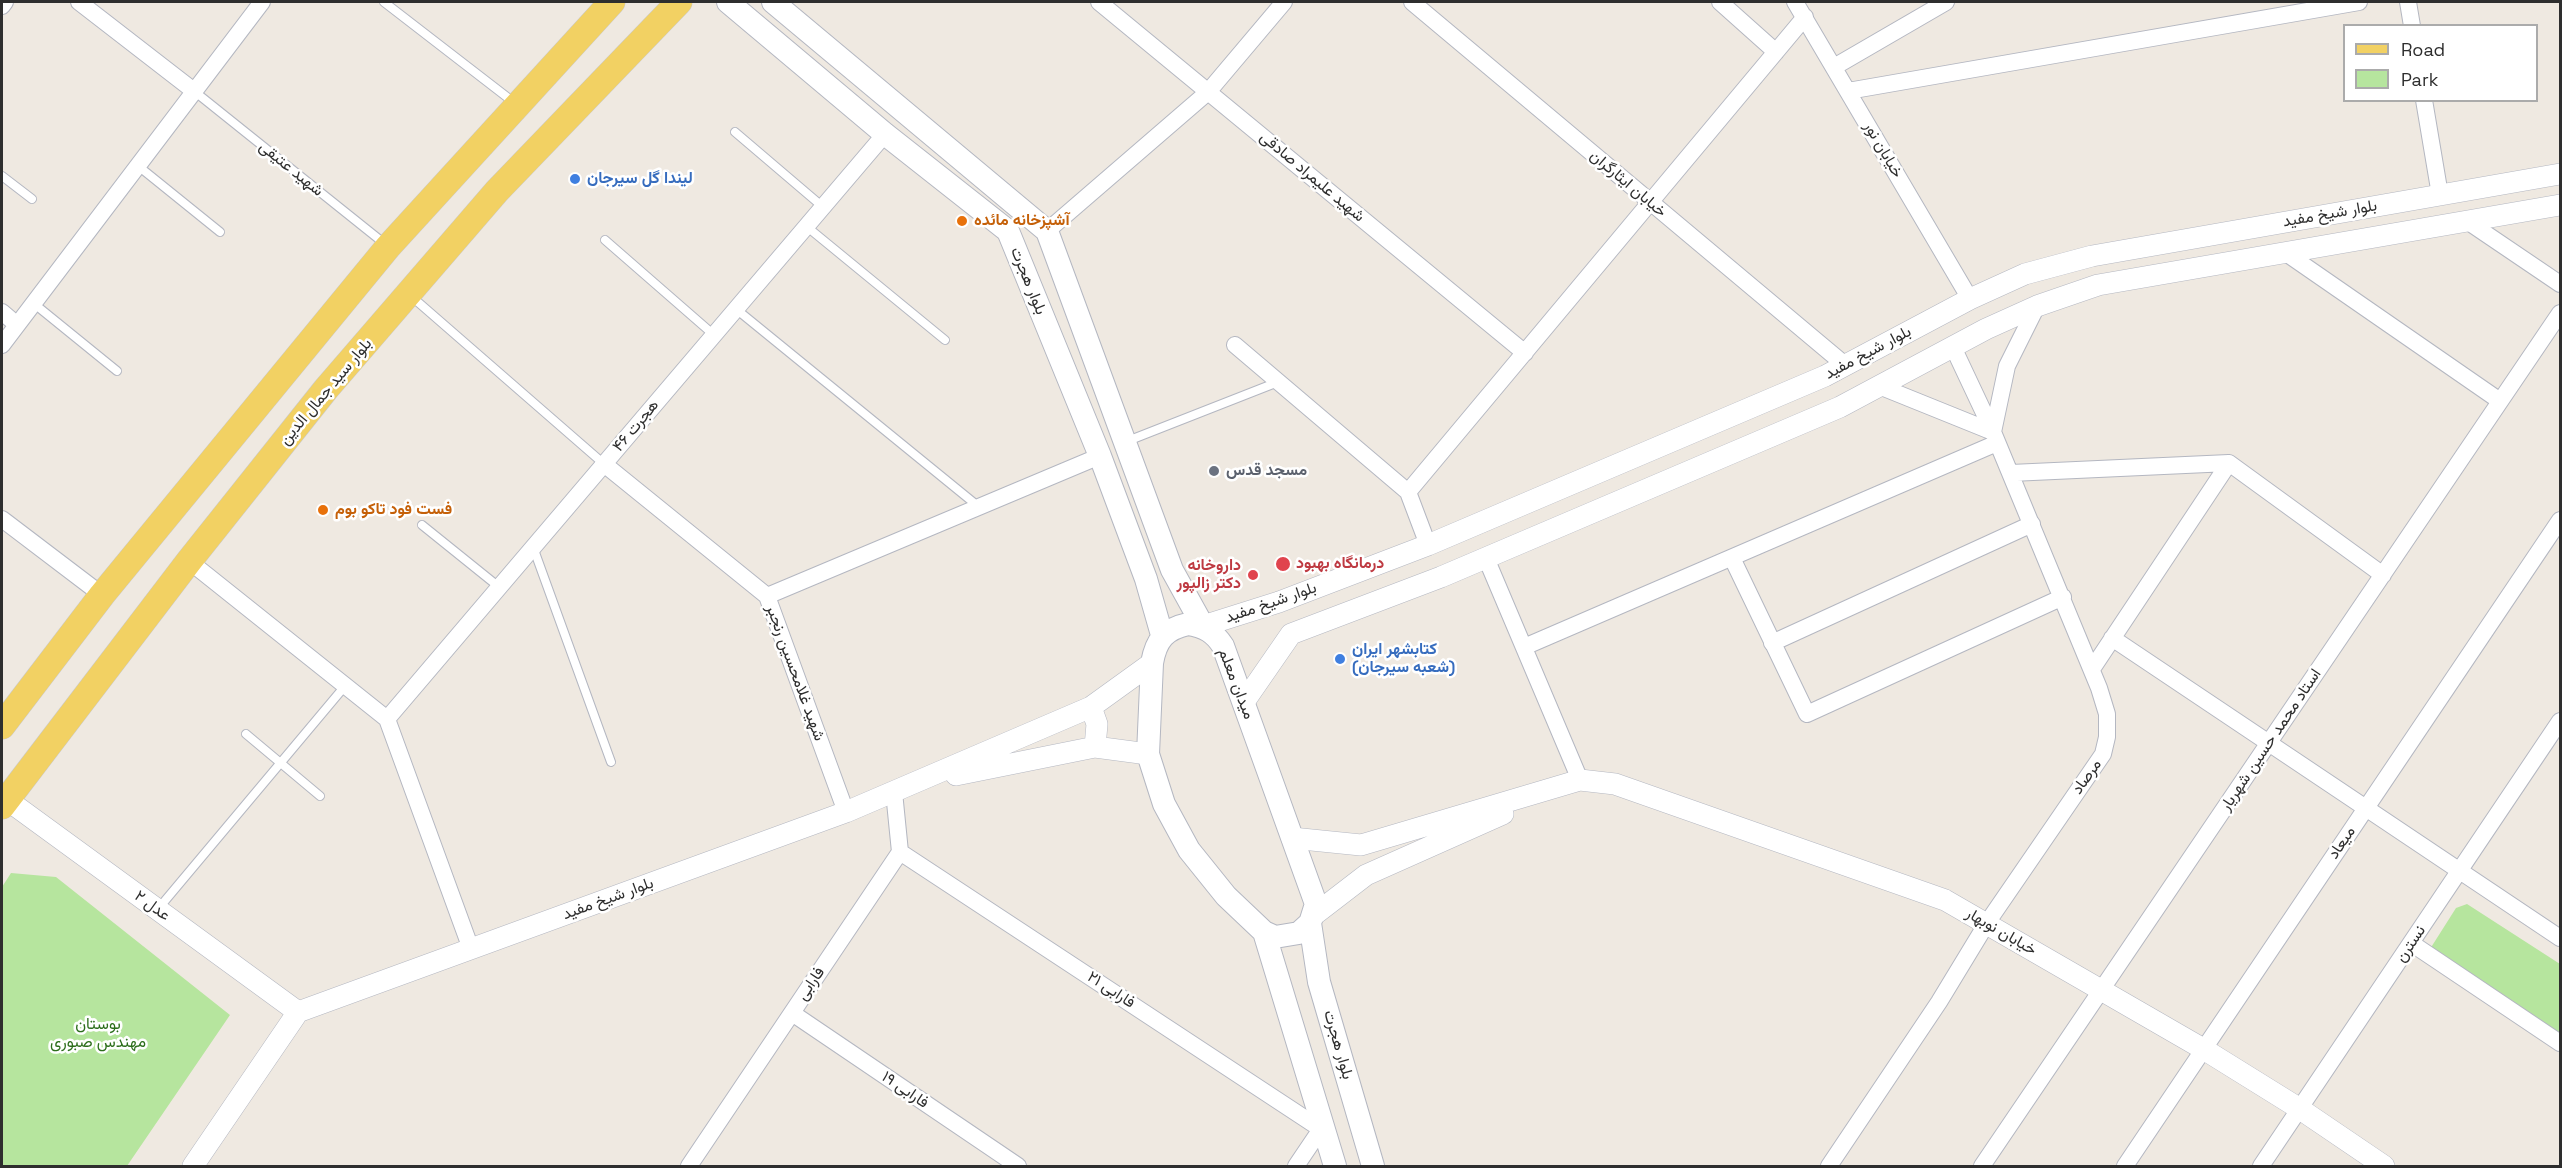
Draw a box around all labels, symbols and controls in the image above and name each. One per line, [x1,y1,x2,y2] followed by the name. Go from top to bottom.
[2343,24,2538,102] legend
[2401,38,2445,61] text: Road
[2401,68,2438,91] text: Park
[1859,118,1907,182] street label: خیابان نور
[1256,128,1368,226] street label: شهید علیمراد صادقی
[255,137,327,201] street label: شهید عتیقی
[1586,146,1670,222] street label: خیابان ایثارگران
[587,169,693,189] place label: لیندا گل سیرجان
[568,172,582,186] marker: لیندا گل سیرجان
[2281,196,2379,232] street label: بلوار شیخ مفید
[974,211,1070,231] place label: آشپزخانه مائده
[955,214,969,228] marker: آشپزخانه مائده
[1006,244,1050,318] street label: بلوار هجرت
[1821,322,1915,384] street label: بلوار شیخ مفید
[276,335,376,449] street label: بلوار سید جمال الدین
[609,396,663,456] street label: هجرت ۴۶
[1226,461,1307,481] place label: مسجد قدس
[1207,464,1221,478] marker: مسجد قدس
[335,500,452,520] place label: فست فود تاکو بوم
[316,503,330,517] marker: فست فود تاکو بوم
[1296,554,1384,574] place label: درمانگاه بهبود
[1274,555,1292,573] marker: درمانگاه بهبود
[1176,556,1241,594] place label: داروخانه دکتر زالپور
[1246,568,1260,582] marker: داروخانه دکتر زالپور
[1223,578,1319,628] street label: بلوار شیخ مفید
[761,602,829,744] street label: شهید غلامحسین رنجبر
[1352,640,1455,678] place label: کتابشهر ایران (شعبه سیرجان)
[1214,646,1258,722] street label: میدان معلم
[1333,652,1347,666] marker: کتابشهر ایران (شعبه سیرجان)
[2216,665,2326,815] street label: استاد محمد حسین شهریار
[2068,756,2106,798] street label: مرصاد
[2324,823,2360,863] street label: میعاد
[560,874,656,924] street label: بلوار شیخ مفید
[130,887,174,925] street label: عدل ۲
[1962,904,2040,960] street label: خیابان نوبهار
[2392,922,2430,966] street label: نسترن
[793,964,829,1004] street label: فارابی
[1083,967,1139,1013] street label: فارابی ۲۱
[1319,1008,1357,1082] street label: بلوار هجرت
[50,1015,146,1053] park label: بوستان مهندس صبوری
[878,1067,932,1113] street label: فارابی ۱۹

